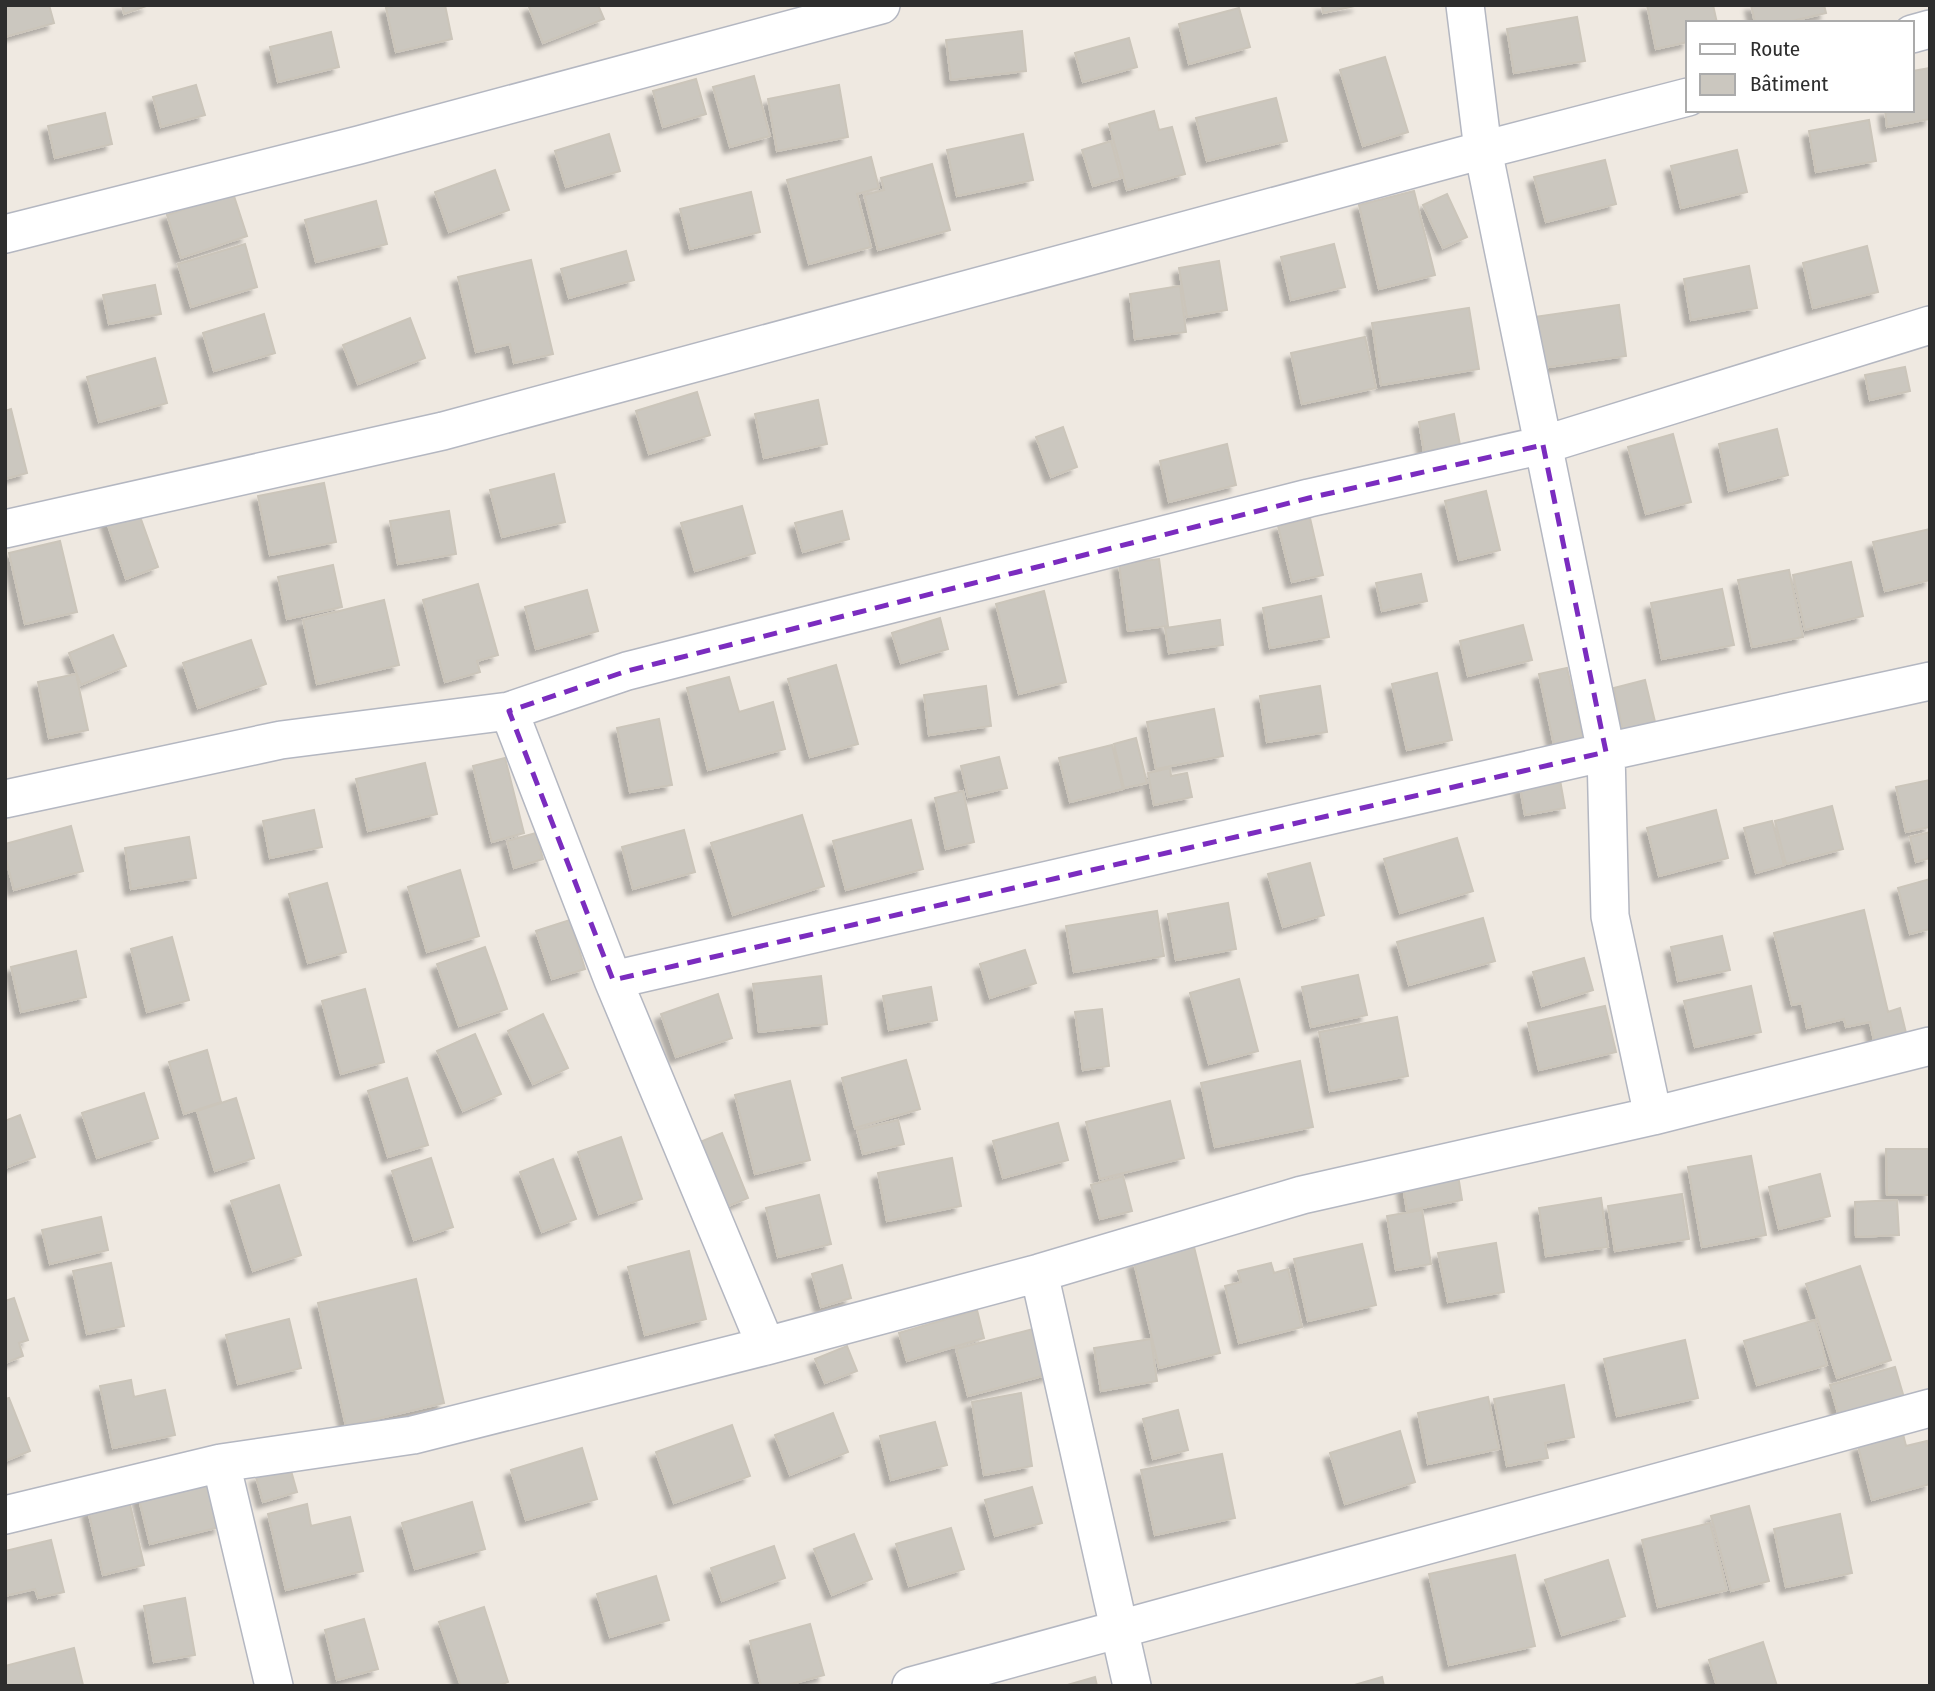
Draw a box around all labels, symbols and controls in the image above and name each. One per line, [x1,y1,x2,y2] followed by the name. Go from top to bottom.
[1686,21,1914,112] legend
[1750,36,1800,62] text: Route
[1750,71,1829,97] text: Bâtiment

